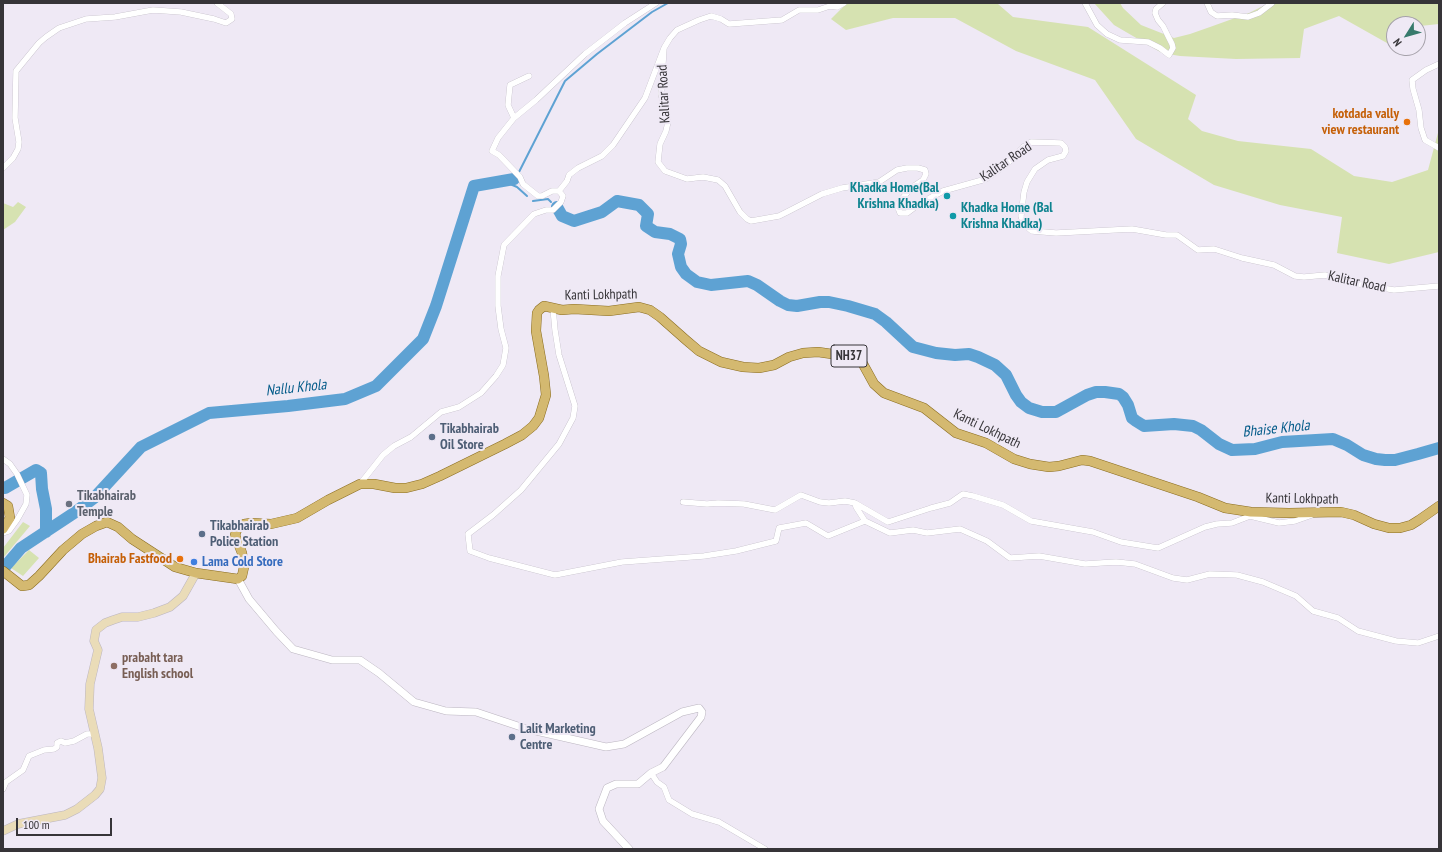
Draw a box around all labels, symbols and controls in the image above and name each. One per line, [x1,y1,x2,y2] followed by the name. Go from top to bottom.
[1386,16,1426,56] north arrow
[1390,36,1405,49] text: N
[654,64,674,124] street label: Kalitar Road
[1322,106,1399,138] place label: kotdada vally view restaurant
[1402,117,1412,127] marker: kotdada vally view restaurant
[977,139,1035,185] street label: Kalitar Road
[850,180,939,212] place label: Khadka Home(Bal Krishna Khadka)
[942,191,952,201] marker: Khadka Home(Bal Krishna Khadka)
[961,200,1053,232] place label: Khadka Home (Bal Krishna Khadka)
[948,211,958,221] marker: Khadka Home (Bal Krishna Khadka)
[1327,268,1387,296] street label: Kalitar Road
[564,286,638,304] street label: Kanti Lokhpath
[831,345,867,367] road number: NH37
[265,376,327,400] water label: Nallu Khola
[951,406,1023,452] street label: Kanti Lokhpath
[1242,417,1310,441] water label: Bhaise Khola
[440,421,499,454] place label: Tikabhairab Oil Store
[427,432,437,442] marker: Tikabhairab Oil Store
[77,488,136,520] place label: Tikabhairab Temple
[1265,490,1339,508] street label: Kanti Lokhpath
[64,499,74,509] marker: Tikabhairab Temple
[210,518,278,550] place label: Tikabhairab Police Station
[197,529,207,539] marker: Tikabhairab Police Station
[88,551,172,567] place label: Bhairab Fastfood
[175,554,185,564] marker: Bhairab Fastfood
[202,554,283,570] place label: Lama Cold Store
[189,557,199,567] marker: Lama Cold Store
[122,650,193,682] place label: prabaht tara English school
[109,661,119,671] marker: prabaht tara English school
[520,721,596,754] place label: Lalit Marketing Centre
[507,732,517,742] marker: Lalit Marketing Centre
[18,810,114,836] scale bar
[23,817,50,832] text: 100 m

